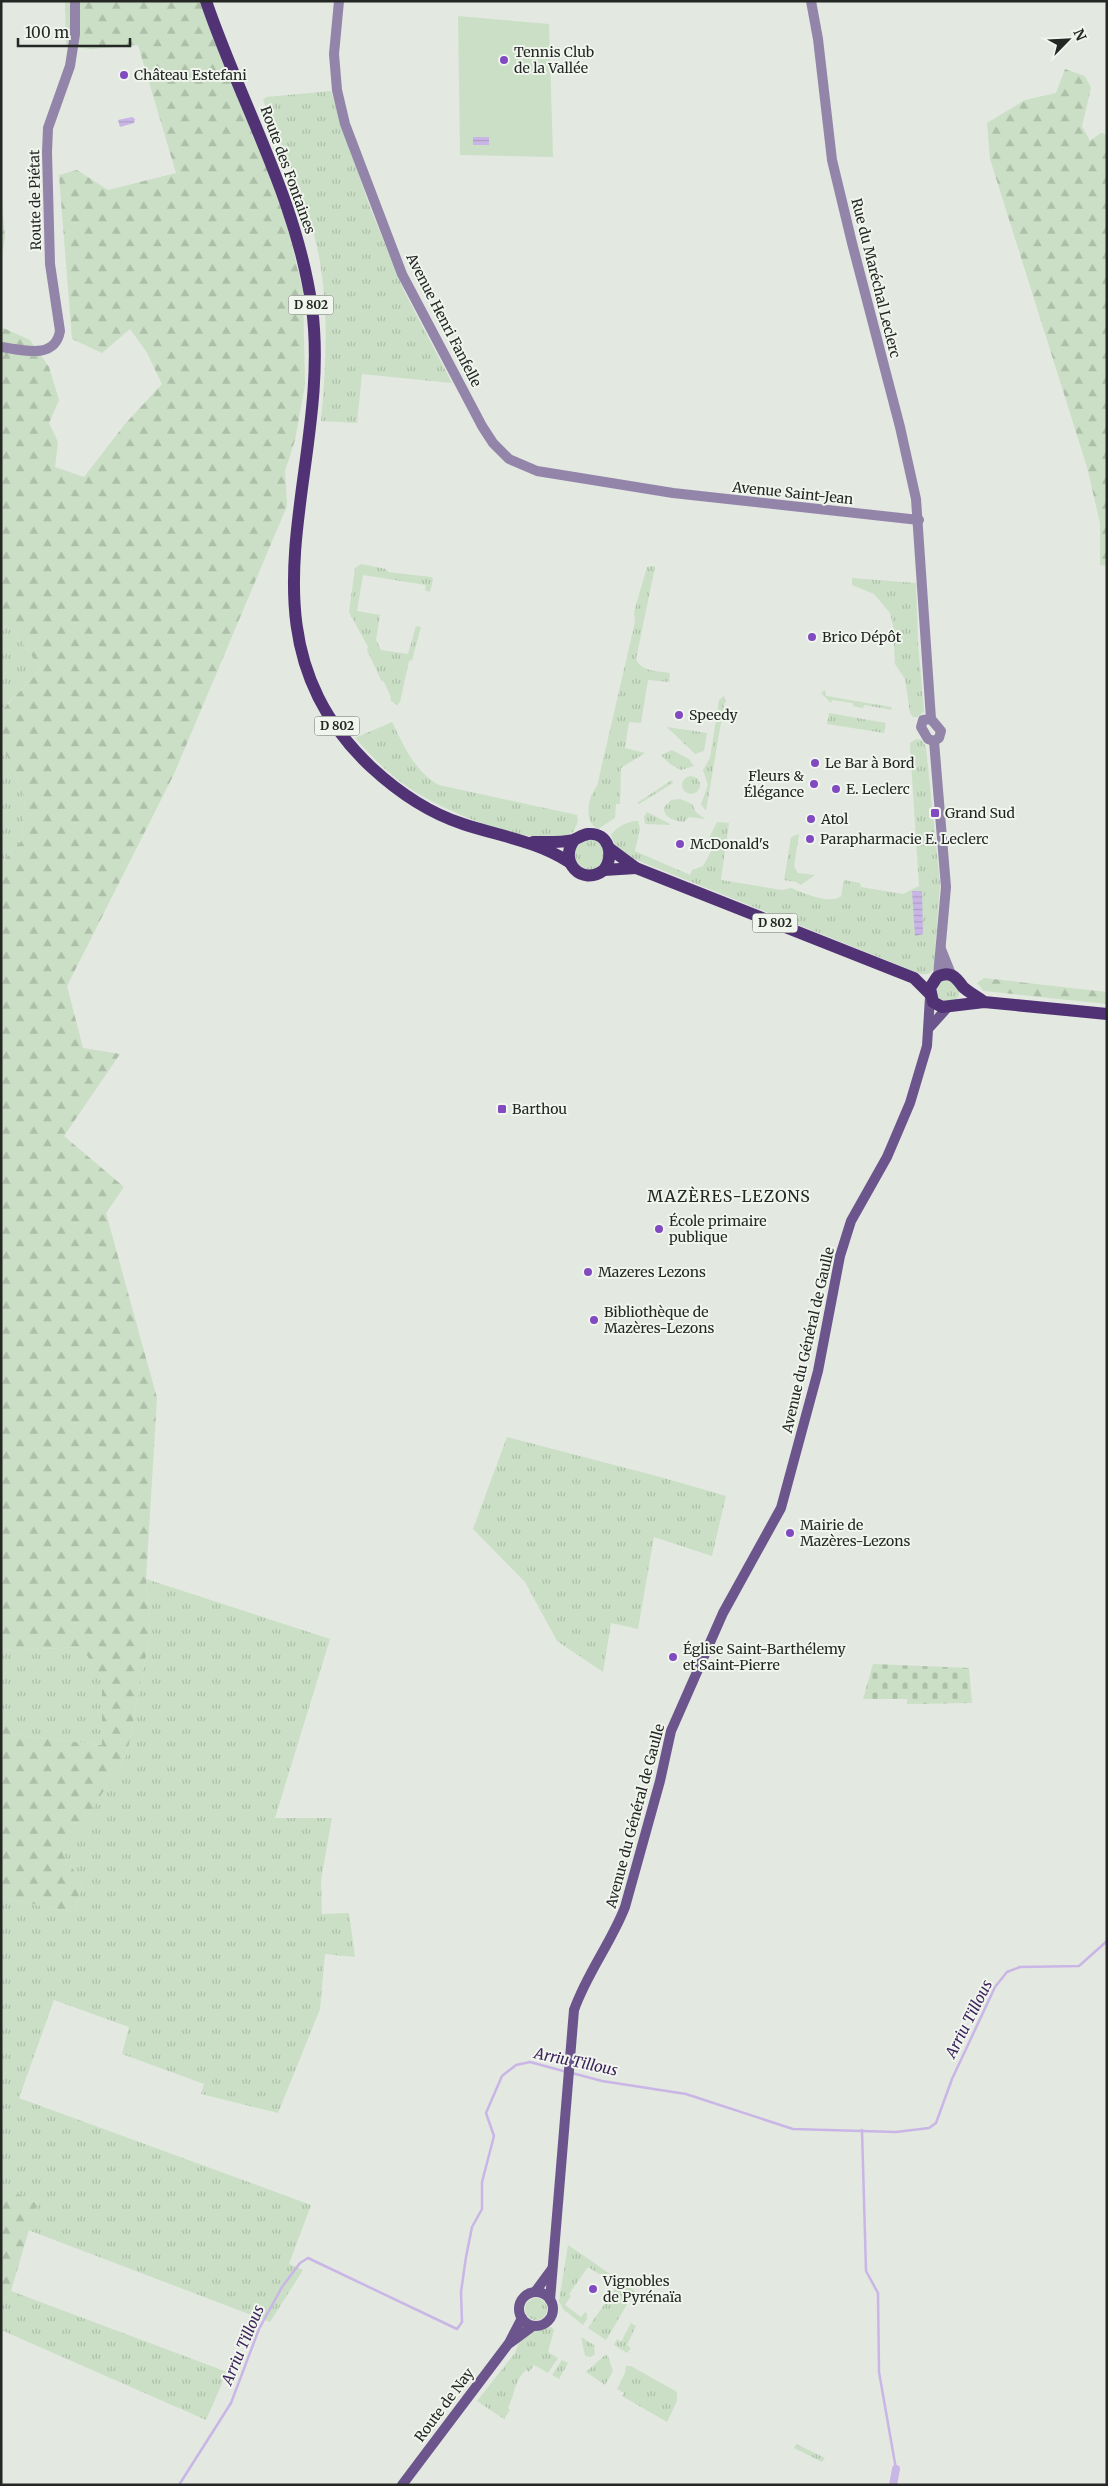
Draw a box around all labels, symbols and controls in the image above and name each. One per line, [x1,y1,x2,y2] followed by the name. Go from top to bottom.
[18,15,130,47] scale bar
[1043,15,1093,65] north arrow
[25,23,69,42] text: 100 m
[1069,26,1090,43] text: N
[514,43,594,77] place label: Tennis Club de la Vallée
[498,54,510,66] marker: Tennis Club de la Vallée
[134,66,247,84] place label: Château Estefani
[118,69,130,81] marker: Château Estefani
[256,104,320,237] street label: Route des Fontaines
[25,149,45,250] street label: Route de Piétat
[847,196,905,360] street label: Rue du Maréchal Leclerc
[402,249,485,390] street label: Avenue Henri Fanfelle
[288,296,334,314] road number: D 802
[731,478,854,508] street label: Avenue Saint-Jean
[822,628,902,646] place label: Brico Dépôt
[806,631,818,643] marker: Brico Dépôt
[689,706,739,724] place label: Speedy
[673,709,685,721] marker: Speedy
[314,716,360,736] road number: D 802
[825,754,915,772] place label: Le Bar à Bord
[809,757,821,769] marker: Le Bar à Bord
[744,767,804,801] place label: Fleurs & Élégance
[808,778,820,790] marker: Fleurs & Élégance
[846,780,910,798] place label: E. Leclerc
[830,783,842,795] marker: E. Leclerc
[945,804,1015,822] place label: Grand Sud
[929,807,941,819] marker: Grand Sud
[820,810,849,828] place label: Atol
[805,813,817,825] marker: Atol
[820,830,989,848] place label: Parapharmacie E. Leclerc
[804,833,816,845] marker: Parapharmacie E. Leclerc
[690,835,769,853] place label: McDonald's
[674,838,686,850] marker: McDonald's
[752,914,798,932] road number: D 802
[512,1100,567,1118] place label: Barthou
[496,1103,508,1115] marker: Barthou
[647,1186,811,1206] district label: MAZÈRES-LEZONS
[669,1212,767,1246] place label: École primaire publique
[653,1223,665,1235] marker: École primaire publique
[778,1245,838,1436] street label: Avenue du Général de Gaulle
[598,1263,706,1281] place label: Mazeres Lezons
[582,1266,594,1278] marker: Mazeres Lezons
[604,1303,715,1337] place label: Bibliothèque de Mazères-Lezons
[588,1314,600,1326] marker: Bibliothèque de Mazères-Lezons
[800,1516,911,1550] place label: Mairie de Mazères-Lezons
[784,1527,796,1539] marker: Mairie de Mazères-Lezons
[683,1640,846,1674] place label: Église Saint-Barthélemy et Saint-Pierre
[667,1651,679,1663] marker: Église Saint-Barthélemy et Saint-Pierre
[601,1722,668,1911] street label: Avenue du Général de Gaulle
[940,1977,996,2062] water label: Arriu Tillous
[532,2043,620,2080] water label: Arriu Tillous
[602,2272,682,2306] place label: Vignobles de Pyrénaïa
[587,2283,599,2295] marker: Vignobles de Pyrénaïa
[217,2302,268,2388] water label: Arriu Tillous
[410,2364,478,2445] street label: Route de Nay

